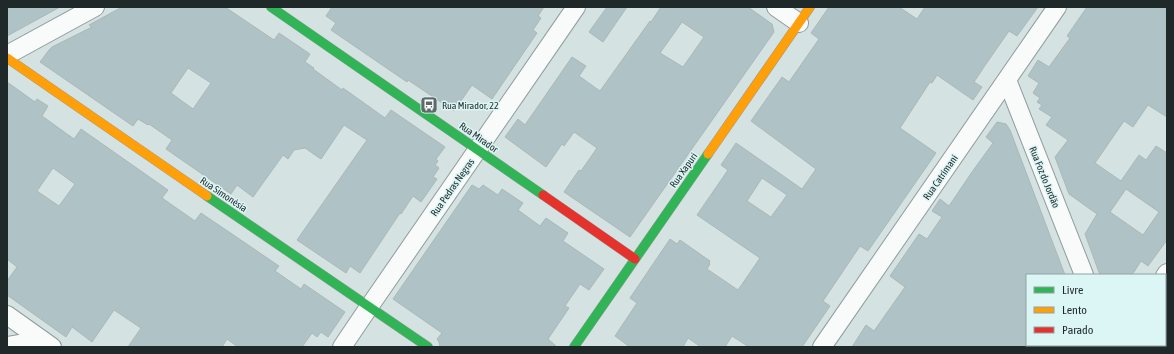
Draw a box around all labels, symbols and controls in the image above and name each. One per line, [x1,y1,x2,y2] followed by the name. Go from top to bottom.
[419,95,439,115] bus stop icon: Rua Mirador, 22
[442,100,499,111] place label: Rua Mirador, 22
[457,120,501,155] street label: Rua Mirador
[1027,145,1062,210] street label: Rua Foz do Jordão
[667,151,699,190] street label: Rua Xapuri
[921,153,960,202] street label: Rua Catrimani
[428,156,477,218] street label: Rua Pedras Negras
[198,175,250,214] street label: Rua Simonésia
[1026,274,1166,346] legend
[1062,283,1083,297] text: Livre
[1062,303,1087,317] text: Lento
[1062,323,1094,337] text: Parado

